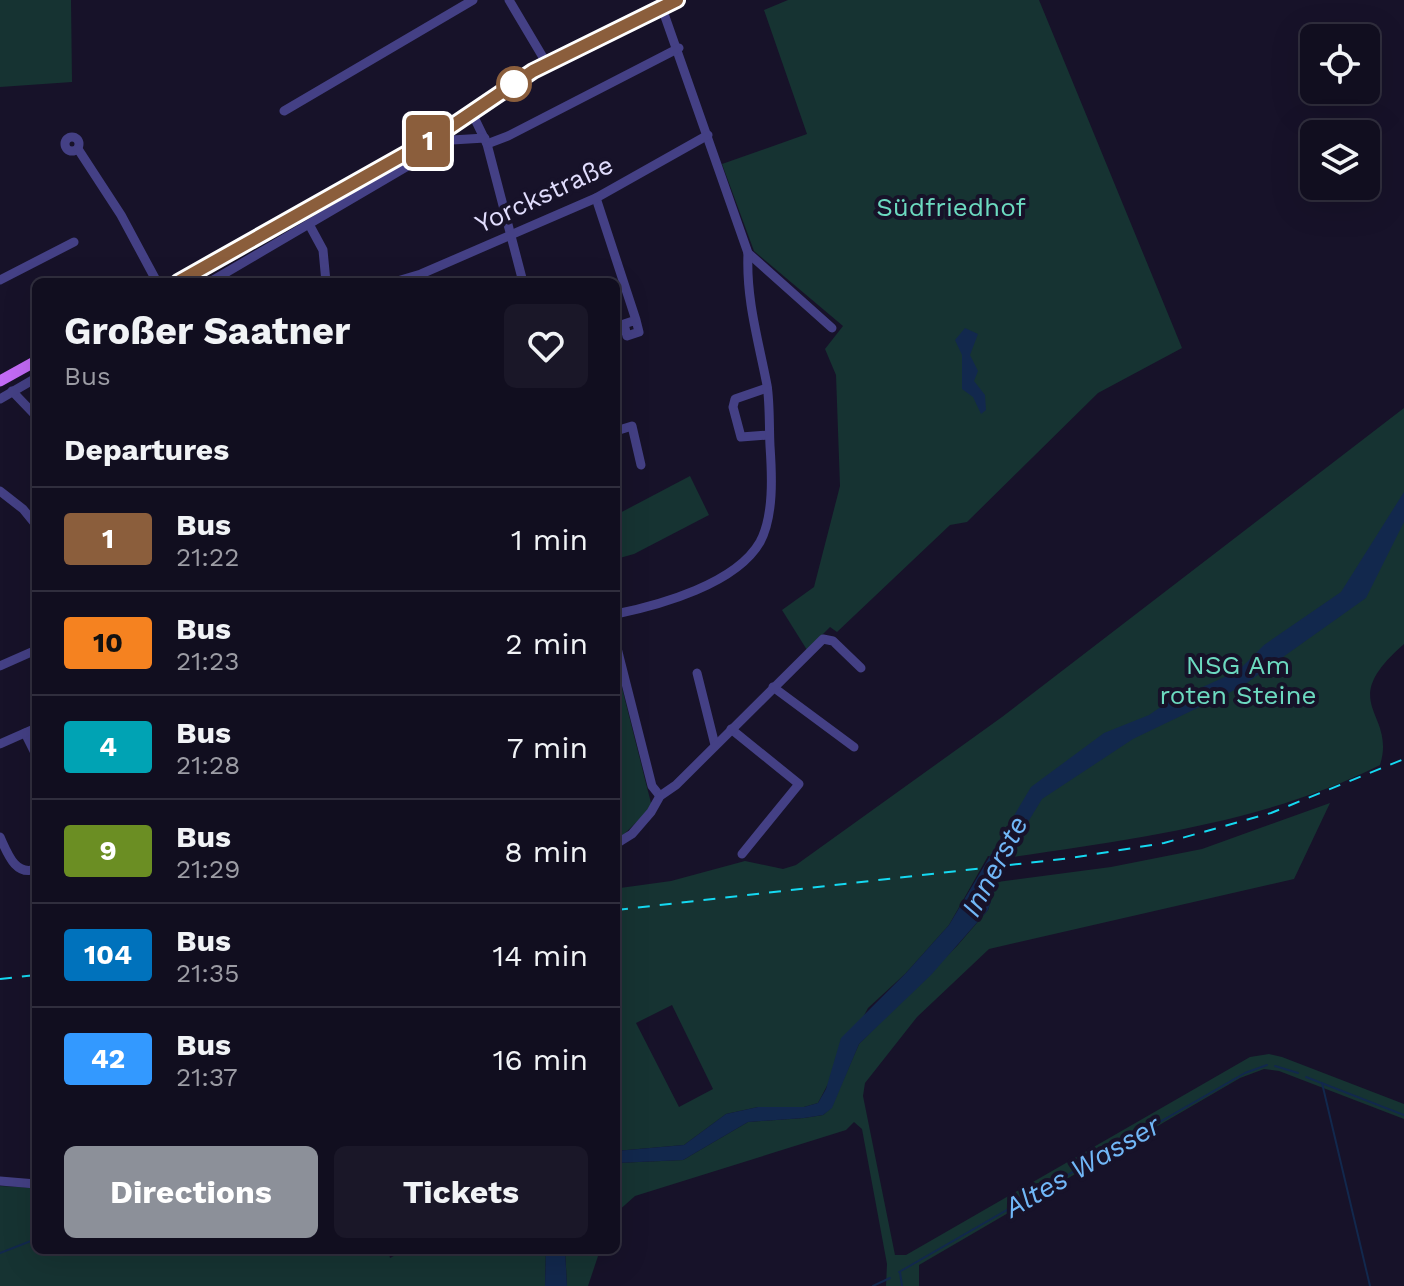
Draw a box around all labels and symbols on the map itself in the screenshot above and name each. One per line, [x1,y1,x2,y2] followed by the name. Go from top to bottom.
[497,67,531,101] unlabelled marker
[402,115,454,167] line badge: 1
[470,149,618,239] street label: Yorckstraße
[876,192,1026,222] park label: Südfriedhof
[1160,650,1317,710] park label: NSG Am roten Steine
[954,810,1035,922] water label: Innerste
[998,1108,1167,1225] water label: Altes Wasser

